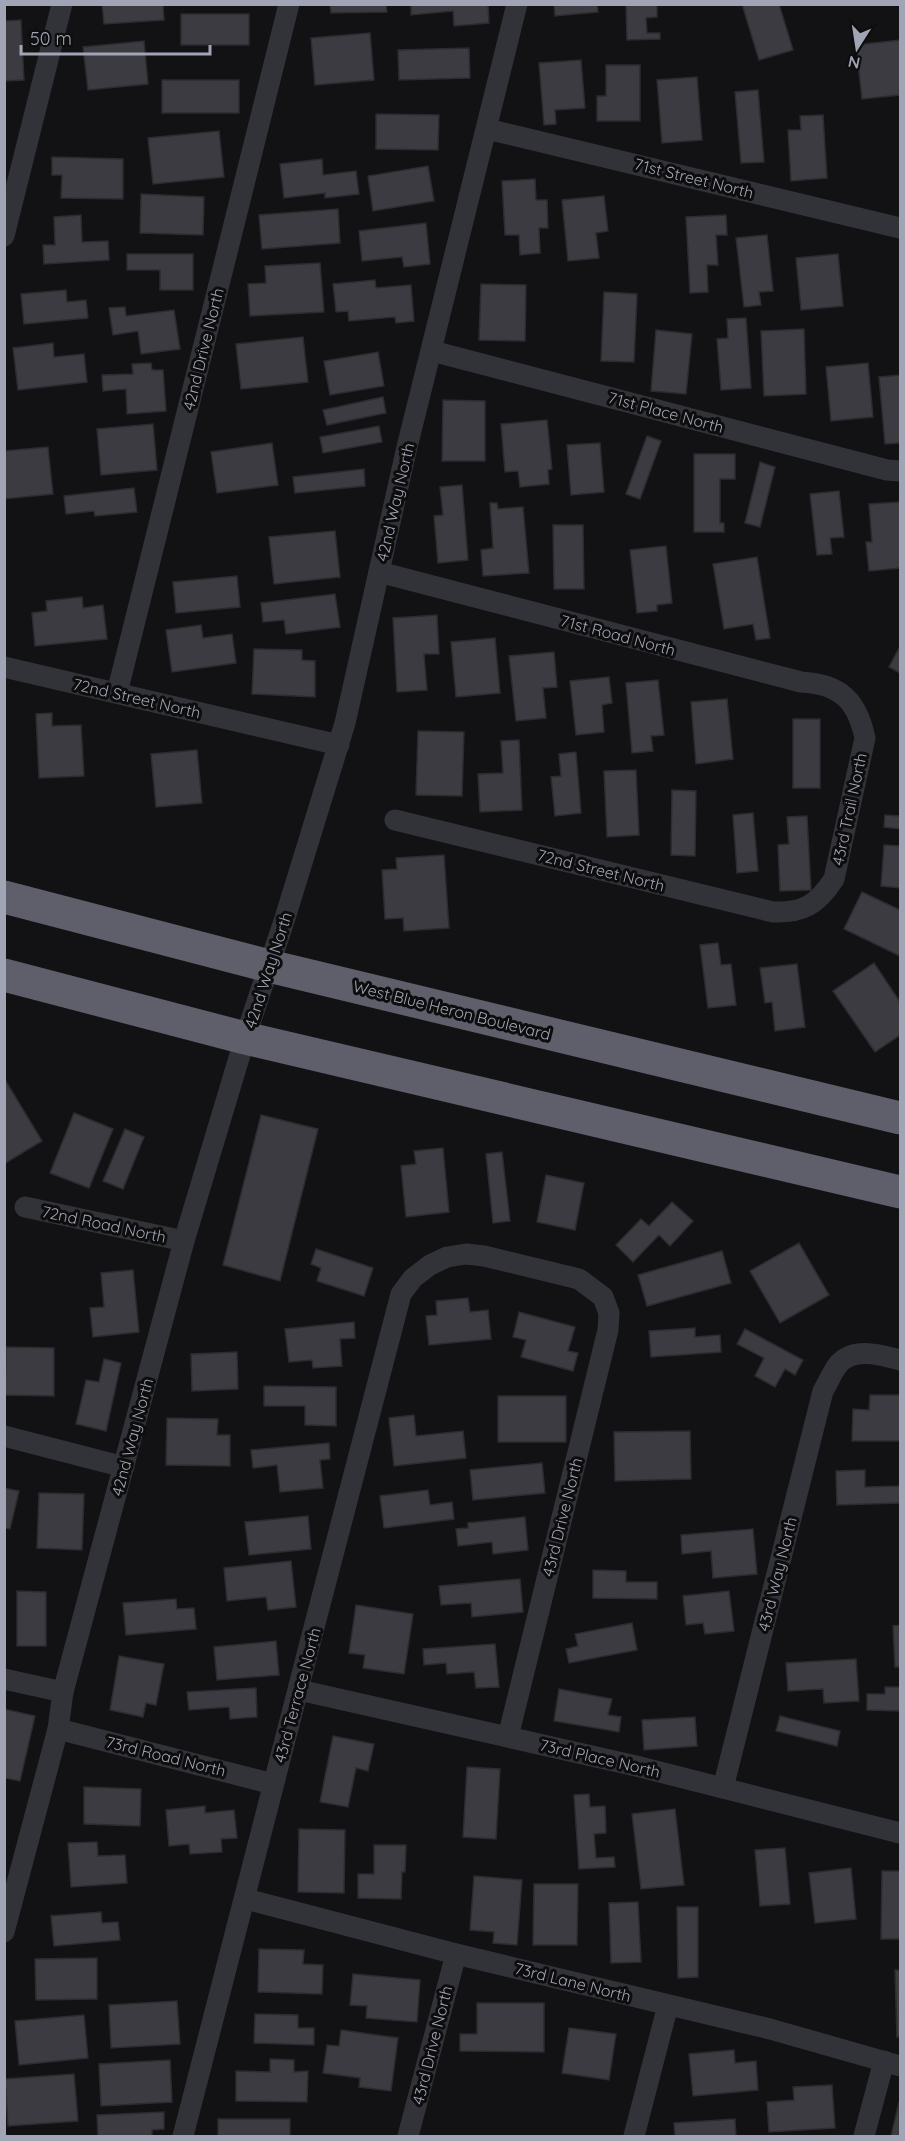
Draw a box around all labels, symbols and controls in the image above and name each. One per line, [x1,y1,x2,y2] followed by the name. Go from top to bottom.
[21,18,210,56] scale bar
[827,18,887,78] north arrow
[30,27,72,50] text: 50 m
[846,52,862,74] text: N
[632,154,756,202] street label: 71st Street North
[178,286,228,412] street label: 42nd Drive North
[606,387,726,437] street label: 71st Place North
[372,441,418,563] street label: 42nd Way North
[558,610,678,660] street label: 71st Road North
[71,674,203,722] street label: 72nd Street North
[827,751,871,867] street label: 43rd Trail North
[535,845,667,895] street label: 72nd Street North
[240,909,296,1031] street label: 42nd Way North
[351,976,553,1044] street label: West Blue Heron Boulevard
[40,1201,168,1247] street label: 72nd Road North
[107,1376,157,1498] street label: 42nd Way North
[538,1456,586,1578] street label: 43rd Drive North
[753,1515,801,1633] street label: 43rd Way North
[269,1625,325,1765] street label: 43rd Terrace North
[104,1731,228,1781] street label: 73rd Road North
[538,1734,662,1782] street label: 73rd Place North
[513,1958,633,2006] street label: 73rd Lane North
[408,1984,456,2106] street label: 43rd Drive North

